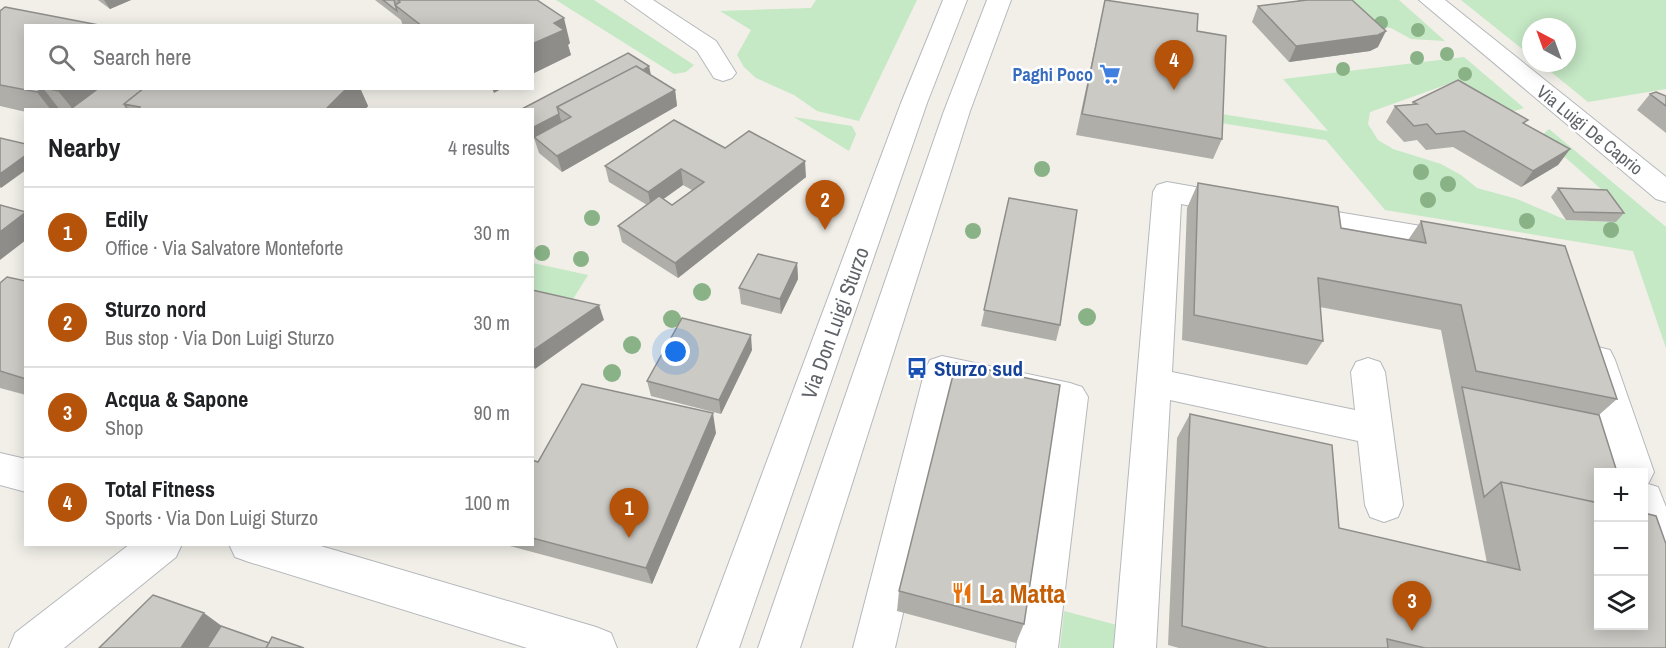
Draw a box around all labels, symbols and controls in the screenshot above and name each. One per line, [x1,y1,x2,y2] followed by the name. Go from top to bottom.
[1522,18,1576,72] north arrow
[24,24,534,90] search box
[1154,40,1194,90] pin: 4
[45,41,78,74] icon: search
[93,42,191,72] text: Search here
[1013,62,1093,87] place label: Paghi Poco
[1098,62,1122,86] supermarket icon: Paghi Poco
[1532,79,1648,181] street label: Via Luigi De Caprio
[48,130,120,165] text: Nearby
[448,134,510,161] text: 4 results
[806,180,844,230] pin: 2
[105,204,148,234] text: Edily
[63,219,72,246] text: 1
[474,219,510,246] text: 30 m
[105,234,343,261] text: Office · Via Salvatore Monteforte
[794,243,876,403] street label: Via Don Luigi Sturzo
[105,294,206,324] text: Sturzo nord
[63,309,72,336] text: 2
[474,309,510,336] text: 30 m
[105,324,334,351] text: Bus stop · Via Don Luigi Sturzo
[661,337,690,366] your location
[934,354,1023,383] place label: Sturzo sud
[905,356,929,380] bus stop icon: Sturzo sud
[105,384,248,414] text: Acqua & Sapone
[63,399,72,426] text: 3
[474,399,510,426] text: 90 m
[105,414,143,441] text: Shop
[1594,468,1648,630] map controls
[1594,468,1648,522] button: +
[105,474,215,504] text: Total Fitness
[610,488,648,538] pin: 1
[63,489,72,516] text: 4
[464,489,510,516] text: 100 m
[105,504,318,531] text: Sports · Via Don Luigi Sturzo
[1594,522,1648,576] button: −
[979,576,1066,611] place label: La Matta
[1594,576,1648,630] button: layers
[950,581,974,605] restaurant icon: La Matta
[1392,582,1432,631] pin: 3

